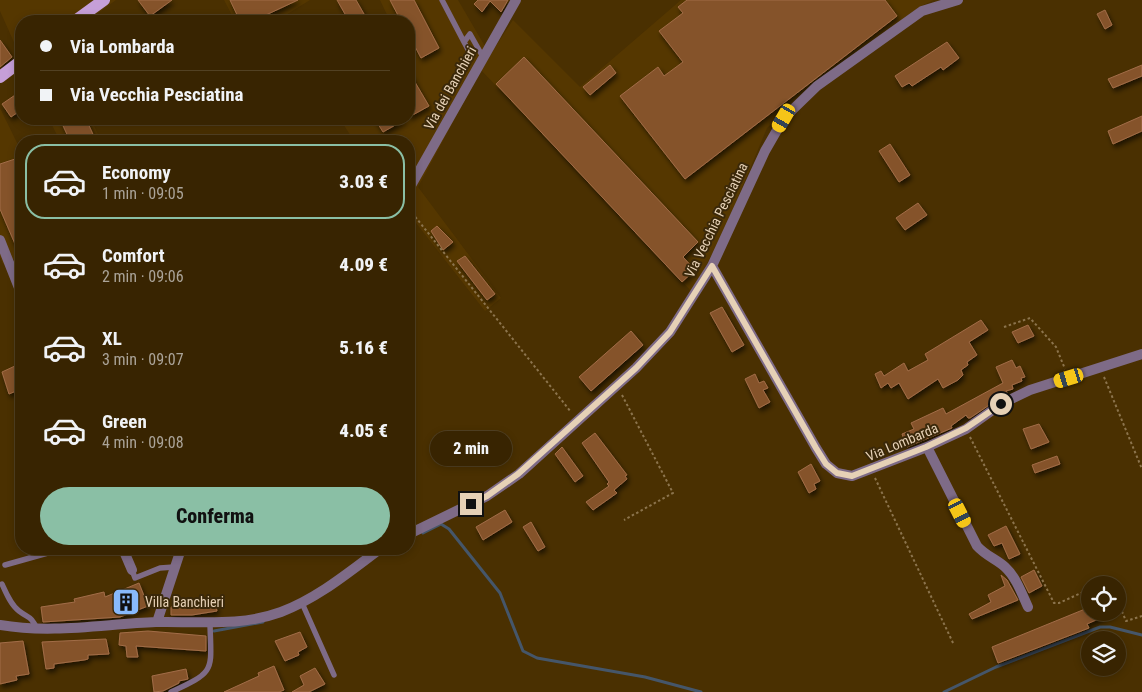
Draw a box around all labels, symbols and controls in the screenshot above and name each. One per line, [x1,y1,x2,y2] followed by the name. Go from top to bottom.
[70,35,175,58] text: Via Lombarda
[421,44,479,132] street label: Via dei Banchieri
[70,83,244,106] text: Via Vecchia Pesciatina
[770,101,797,135] car
[42,159,87,204] icon: car
[681,160,751,280] street label: Via Vecchia Pesciatina
[102,161,171,184] text: Economy
[339,170,388,193] text: 3.03 €
[102,184,184,203] text: 1 min · 09:05
[42,242,87,287] icon: car
[102,244,165,267] text: Comfort
[339,253,388,276] text: 4.09 €
[102,267,184,286] text: 2 min · 09:06
[42,325,87,370] icon: car
[102,327,122,350] text: XL
[339,336,388,359] text: 5.16 €
[102,350,184,369] text: 3 min · 09:07
[1052,366,1085,390] car
[990,393,1012,415] route start
[42,408,87,453] icon: car
[102,410,147,433] text: Green
[339,419,388,442] text: 4.05 €
[864,420,940,464] street label: Via Lombarda
[430,432,512,466] callout: 2 min
[102,433,184,452] text: 4 min · 09:08
[453,439,489,458] text: 2 min
[40,487,390,545] button: Conferma
[460,493,482,515] route end
[946,496,973,530] car
[1081,576,1126,676] map controls
[1081,576,1126,621] button: locate
[111,587,141,617] building icon: Villa Banchieri
[145,594,224,610] place label: Villa Banchieri
[1081,631,1126,676] button: layers

